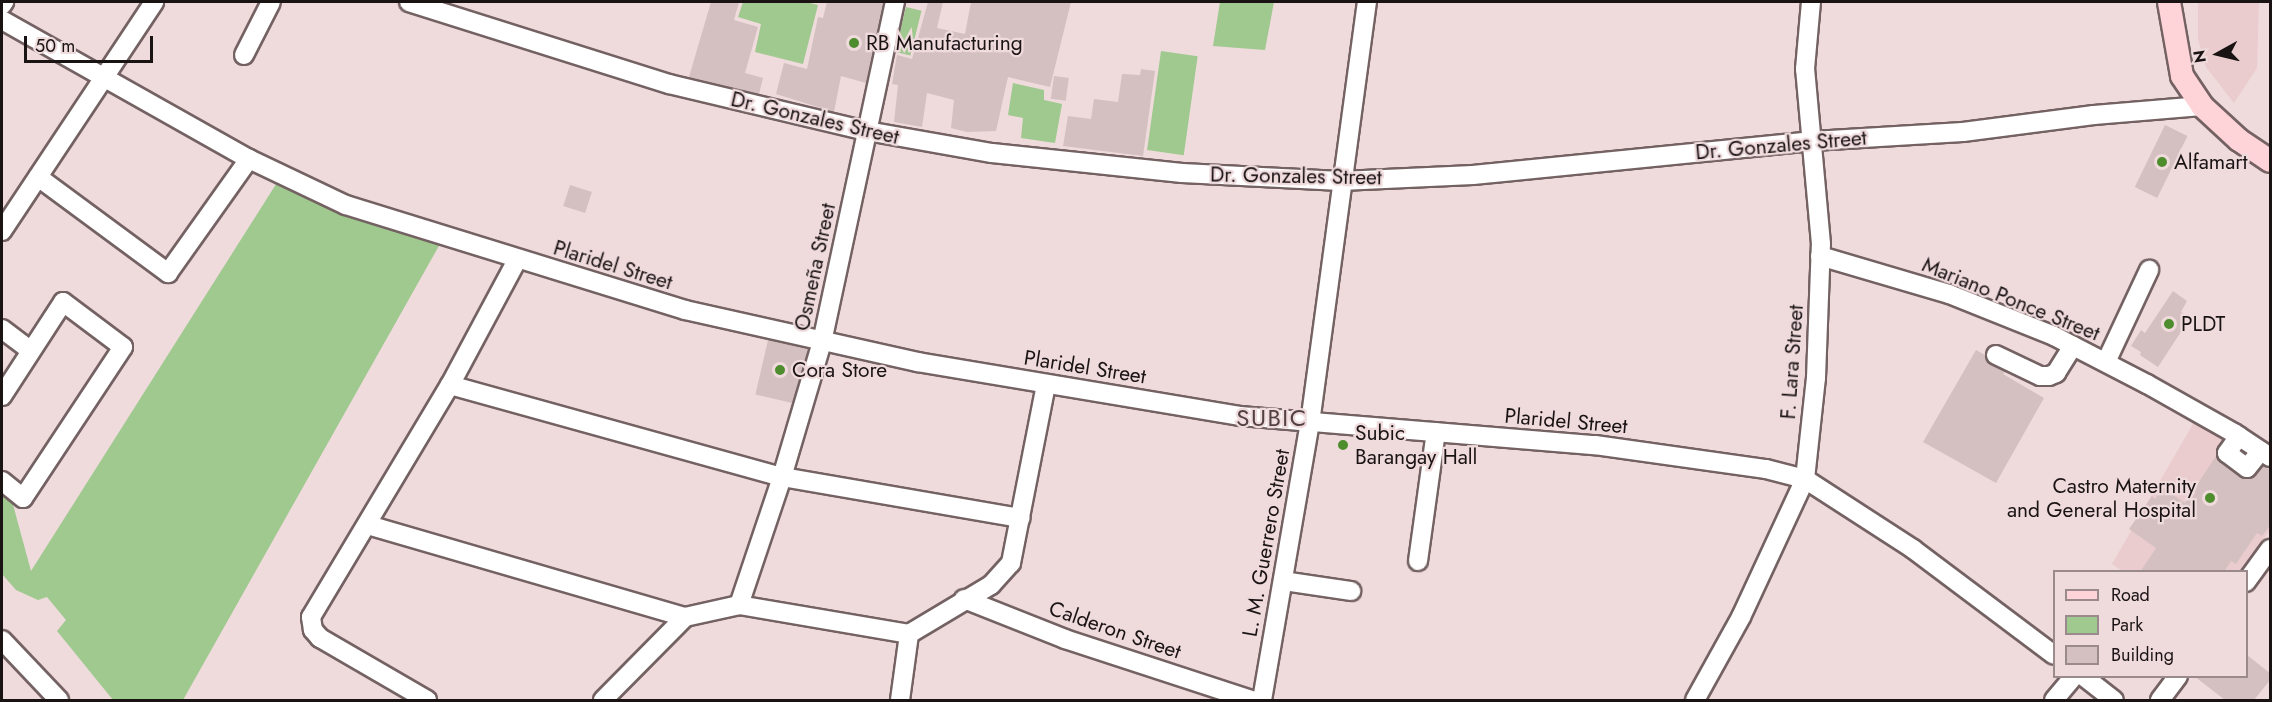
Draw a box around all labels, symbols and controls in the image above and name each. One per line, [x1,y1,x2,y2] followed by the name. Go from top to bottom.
[27,24,156,62] scale bar
[2188,24,2248,84] north arrow
[866,30,1023,56] place label: RB Manufacturing
[35,33,75,59] text: 50 m
[847,36,861,50] marker: RB Manufacturing
[2187,49,2212,64] text: N
[728,86,902,150] street label: Dr. Gonzales Street
[1694,125,1868,165] street label: Dr. Gonzales Street
[2174,149,2248,175] place label: Alfamart
[2155,155,2169,169] marker: Alfamart
[1210,162,1382,190] street label: Dr. Gonzales Street
[789,201,841,333] street label: Osmeña Street
[550,235,676,295] street label: Plaridel Street
[1919,252,2103,346] street label: Mariano Ponce Street
[1775,304,1809,420] street label: F. Lara Street
[2181,311,2225,337] place label: PLDT
[2162,317,2176,331] marker: PLDT
[1022,345,1148,389] street label: Plaridel Street
[792,357,887,383] place label: Cora Store
[773,363,787,377] marker: Cora Store
[1504,403,1628,439] street label: Plaridel Street
[1236,404,1308,432] district label: SUBIC
[1355,420,1477,470] place label: Subic Barangay Hall
[1336,438,1350,452] marker: Subic Barangay Hall
[1237,447,1295,639] street label: L. M. Guerrero Street
[2007,473,2196,523] place label: Castro Maternity and General Hospital
[2201,489,2219,507] marker: Castro Maternity and General Hospital
[2053,570,2248,678] legend
[2111,582,2150,608] text: Road
[1046,596,1184,664] street label: Calderon Street
[2111,612,2143,638] text: Park
[2111,642,2174,668] text: Building

